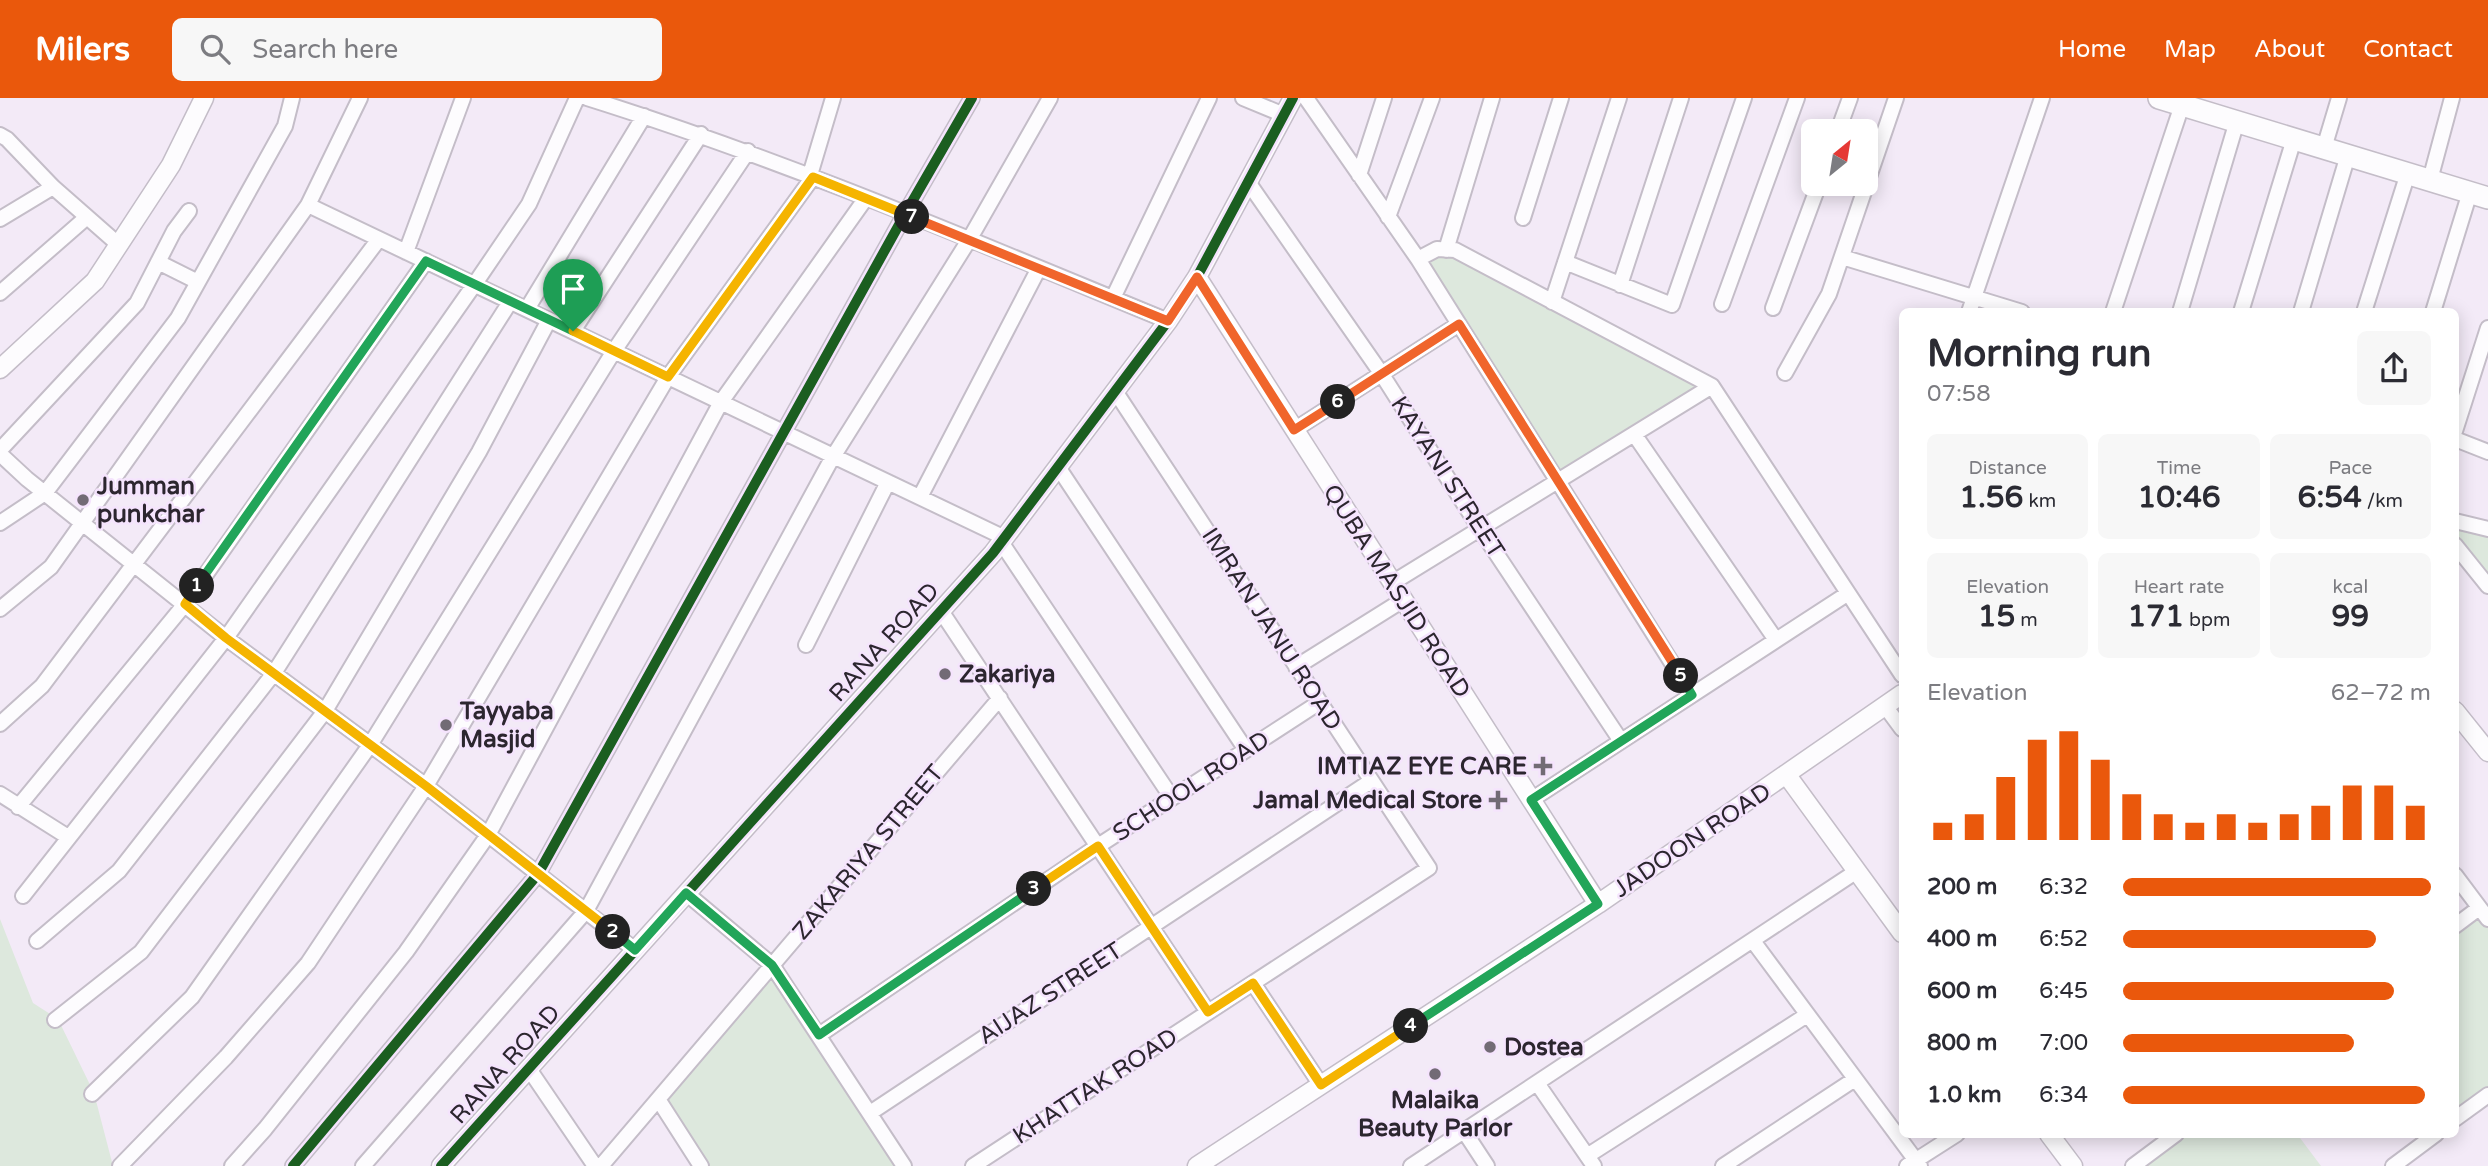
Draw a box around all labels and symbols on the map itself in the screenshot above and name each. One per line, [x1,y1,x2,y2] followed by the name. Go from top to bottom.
[1801,119,1878,196] north arrow
[894,200,930,234] pin: 7
[543,259,603,331] pin
[1320,384,1356,420] pin: 6
[1384,391,1511,564] street label: KAYANI STREET
[96,472,205,529] place label: Jumman punkchar
[1317,479,1476,703] street label: QUBA MASJID ROAD
[75,492,91,508] marker: Jumman punkchar
[1195,523,1348,736] street label: IMRAN JANU ROAD
[180,568,214,603] pin: 1
[823,577,946,708] street label: RANA ROAD
[1664,658,1698,694] pin: 5
[959,660,1056,689] place label: Zakariya
[937,666,953,682] marker: Zakariya
[459,697,554,754] place label: Tayyaba Masjid
[438,717,454,733] marker: Tayyaba Masjid
[1108,725,1275,848] street label: SCHOOL ROAD
[1317,752,1527,781] place label: IMTIAZ EYE CARE
[1533,756,1553,776] marker: IMTIAZ EYE CARE
[787,759,950,946] street label: ZAKARIYA STREET
[1608,777,1777,904] street label: JADOON ROAD
[1252,786,1482,815] place label: Jamal Medical Store
[1488,790,1508,810] marker: Jamal Medical Store
[1016,872,1052,906] pin: 3
[596,914,630,950] pin: 2
[973,936,1128,1051] street label: AIJAZ STREET
[444,999,567,1130] street label: RANA ROAD
[1394,1009,1428,1044] pin: 4
[1007,1022,1183,1151] street label: KHATTAK ROAD
[1504,1033,1584,1062] place label: Dostea
[1482,1039,1498,1055] marker: Dostea
[1427,1066,1443,1082] marker: Malaika Beauty Parlor
[1358,1086,1513,1143] place label: Malaika Beauty Parlor

